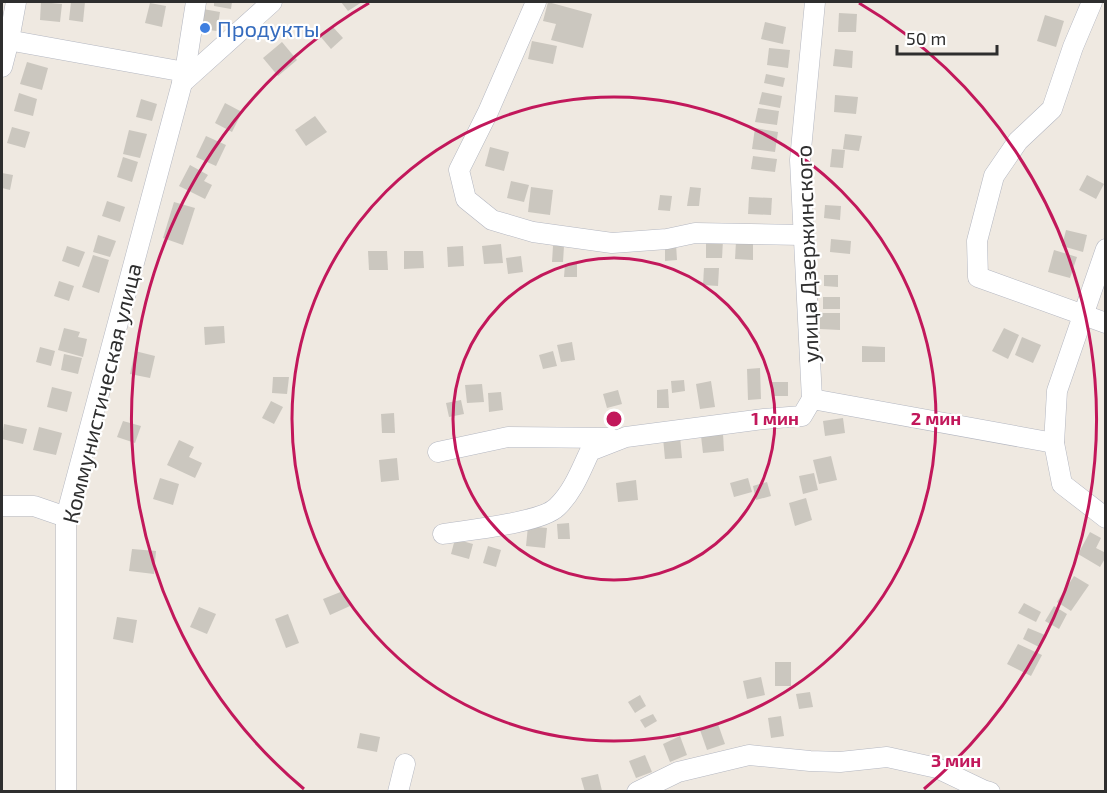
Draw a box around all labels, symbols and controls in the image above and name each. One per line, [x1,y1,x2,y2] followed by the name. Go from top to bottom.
[217,15,320,42] place label: Продукты
[897,18,998,56] scale bar
[198,21,212,35] marker: Продукты
[906,27,946,49] text: 50 m
[789,145,824,363] street label: улица Дзержинского
[56,260,147,526] street label: Коммунистическая улица
[751,407,799,429] text: 1 мин
[911,407,961,429] text: 2 мин
[604,409,624,429] centre of rings
[931,749,981,771] text: 3 мин

